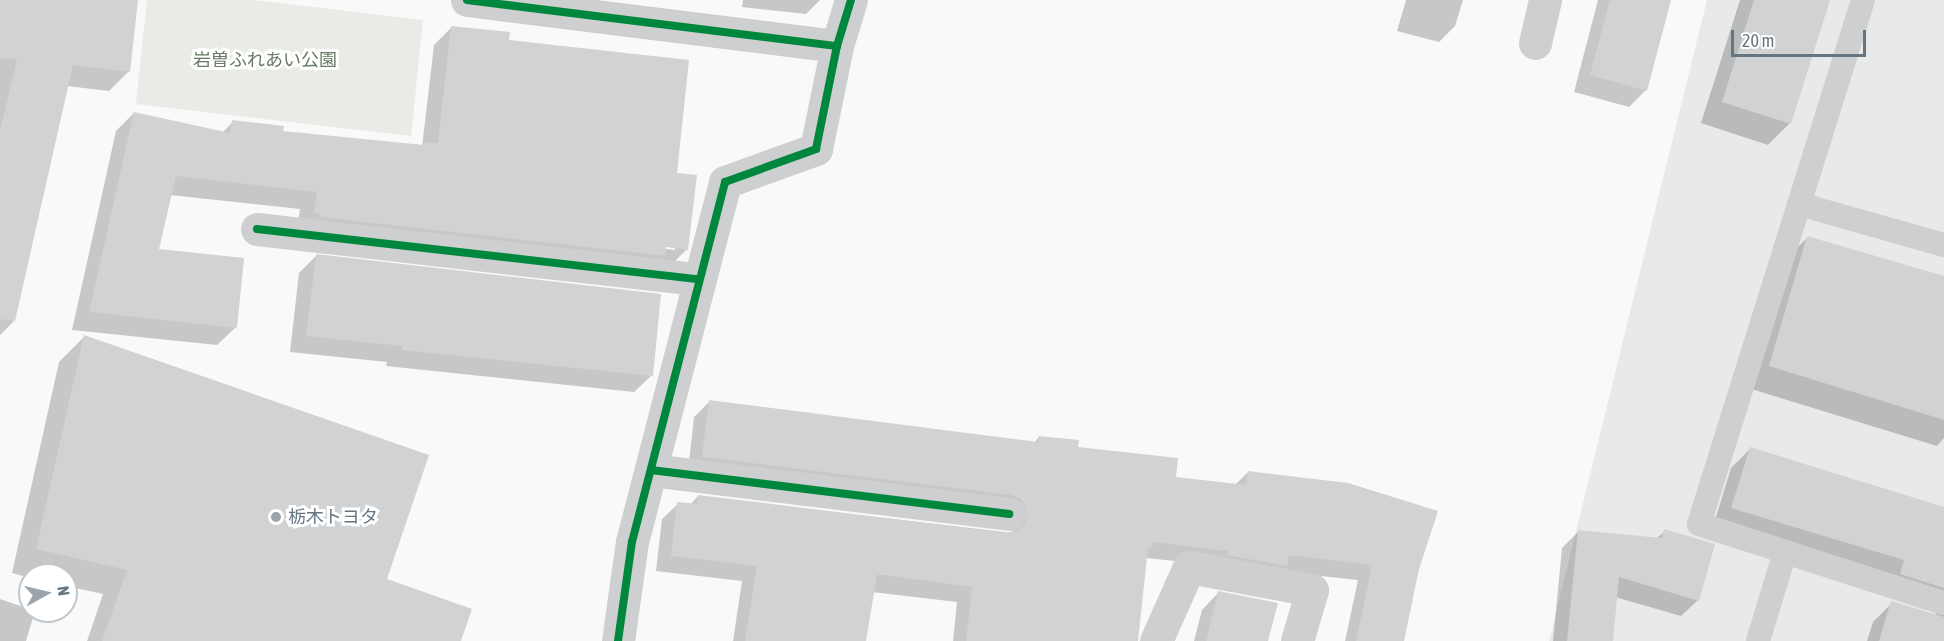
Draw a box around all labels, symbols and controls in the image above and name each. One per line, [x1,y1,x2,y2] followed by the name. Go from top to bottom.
[1734,18,1869,56] scale bar
[1742,30,1774,51] text: 20 m
[193,49,337,71] park label: 岩曽ふれあい公園
[288,506,378,528] place label: 栃木トヨタ
[269,510,283,524] marker: 栃木トヨタ
[18,563,78,623] north arrow
[54,585,73,597] text: N

